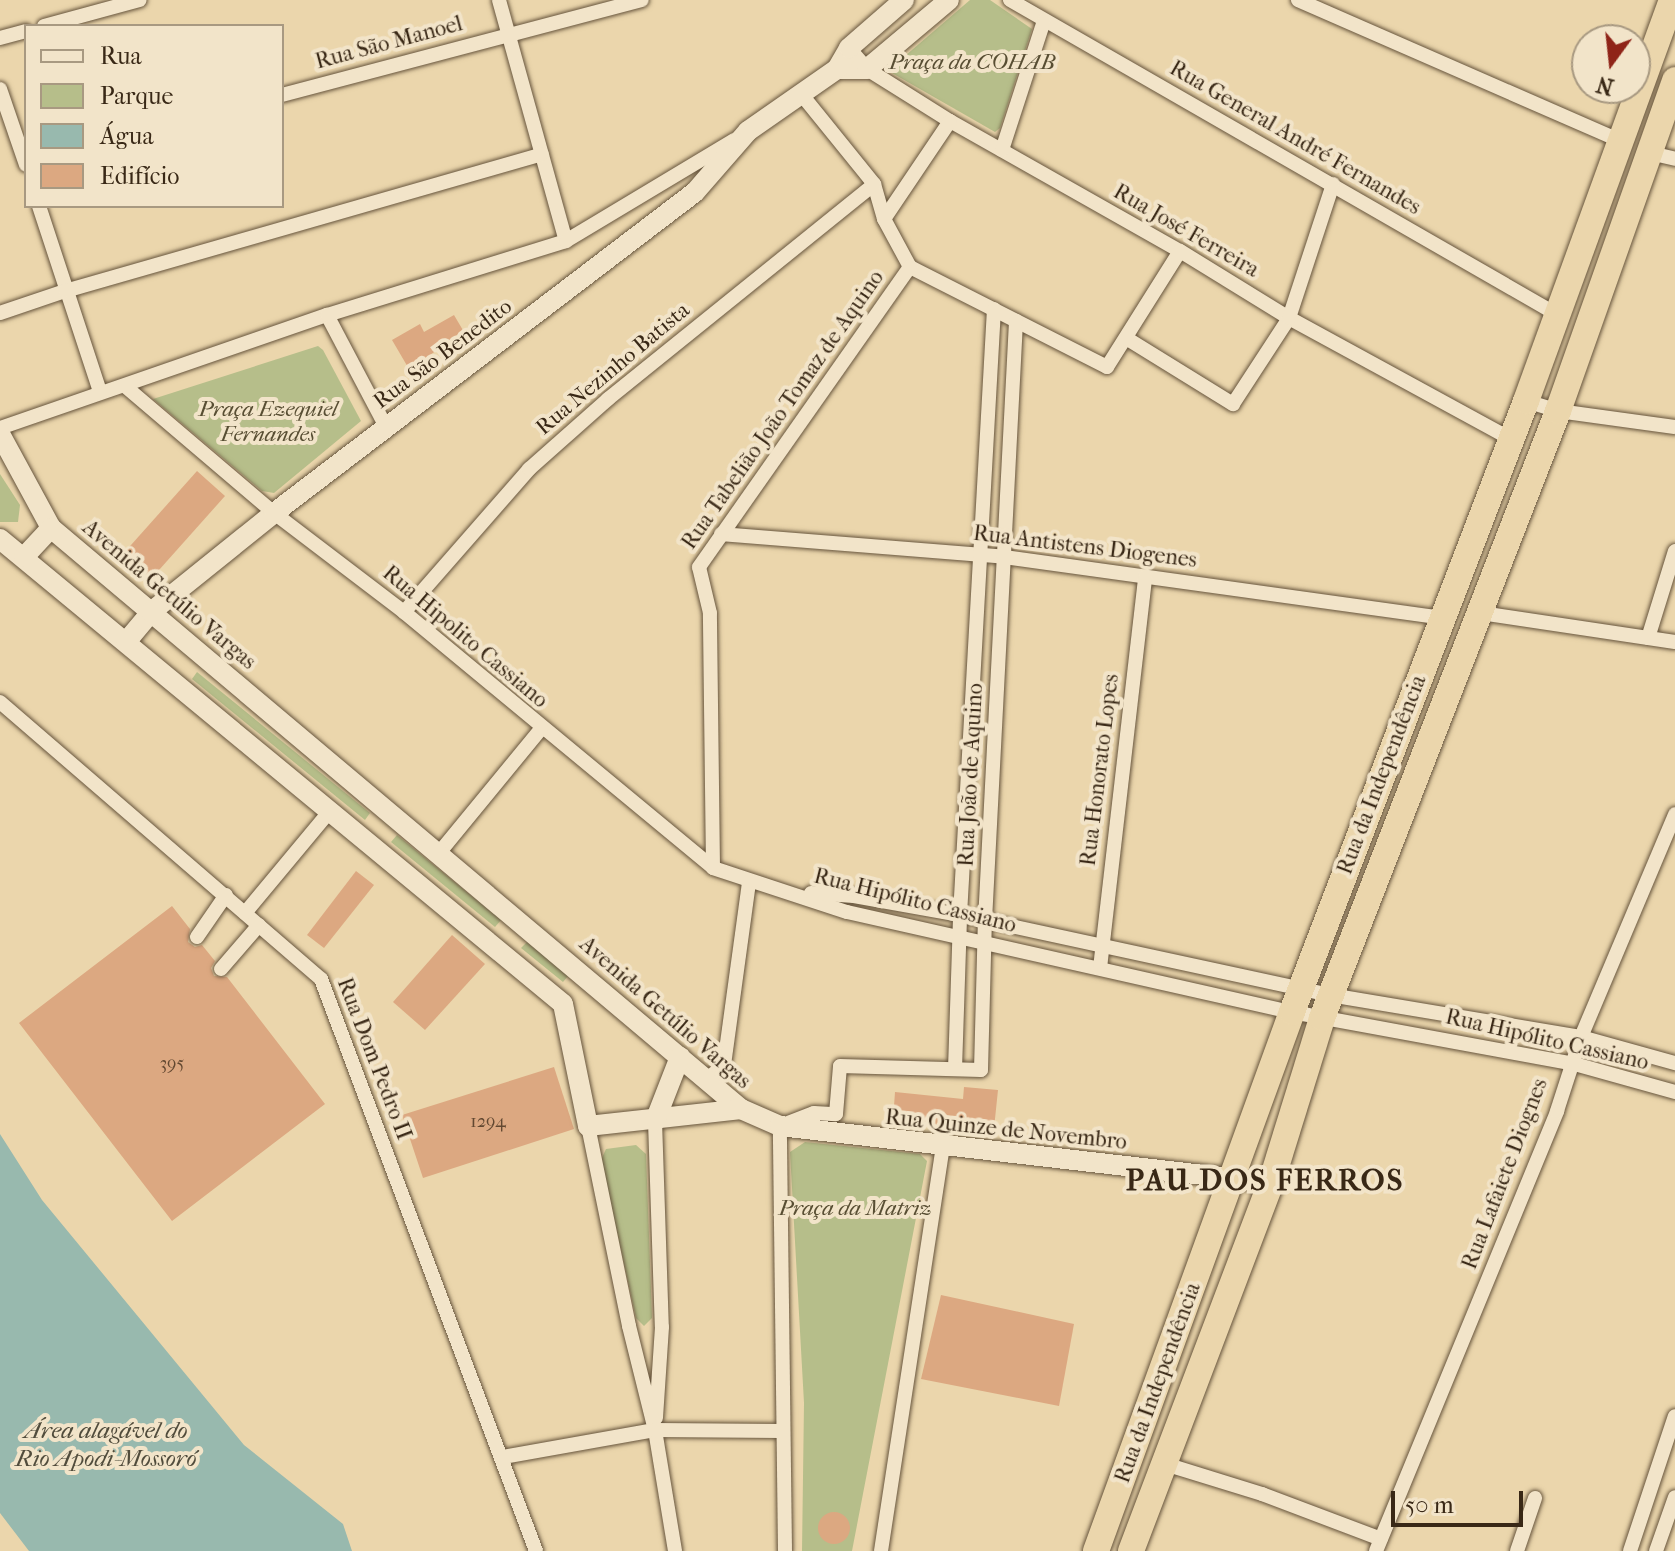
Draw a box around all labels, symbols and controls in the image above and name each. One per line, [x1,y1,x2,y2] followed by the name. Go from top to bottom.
[312,11,466,75] street label: Rua São Manoel
[24,24,284,208] legend
[1571,24,1651,104] north arrow
[100,42,142,70] text: Rua
[889,50,1055,76] park label: Praça da COHAB
[1165,55,1425,221] street label: Rua General André Fernandes
[1594,71,1617,100] text: N
[100,82,173,110] text: Parque
[100,122,153,150] text: Água
[100,162,179,190] text: Edifício
[1109,179,1263,283] street label: Rua José Ferreira
[676,265,890,555] street label: Rua Tabelião João Tomaz de Aquino
[369,293,517,415] street label: Rua São Benedito
[531,297,695,441] street label: Rua Nezinho Batista
[199,396,337,448] park label: Praça Ezequiel Fernandes
[77,515,261,675] street label: Avenida Getúlio Vargas
[972,520,1198,574] street label: Rua Antistens Diogenes
[377,560,553,714] street label: Rua Hipolito Cassiano
[1075,672,1125,868] street label: Rua Honorato Lopes
[1332,672,1432,878] street label: Rua da Independência
[953,682,989,868] street label: Rua João de Aquino
[811,863,1019,939] street label: Rua Hipólito Cassiano
[574,931,756,1095] street label: Avenida Getúlio Vargas
[331,974,417,1144] street label: Rua Dom Pedro II
[1443,1004,1651,1076] street label: Rua Hipólito Cassiano
[160,1053,184,1075] house number: 395
[1456,1075,1554,1273] street label: Rua Lafaiete Diognes
[884,1104,1128,1156] street label: Rua Quinze de Novembro
[470,1111,506,1133] house number: 1294
[1126,1163,1404,1199] district label: PAU DOS FERROS
[778,1196,932,1222] park label: Praça da Matriz
[1109,1279,1207,1487] street label: Rua da Independência
[15,1417,197,1473] water label: Área alagável do Rio Apodi-Mossoró
[1395,1475,1527,1525] scale bar
[1405,1491,1454,1519] text: 50 m

